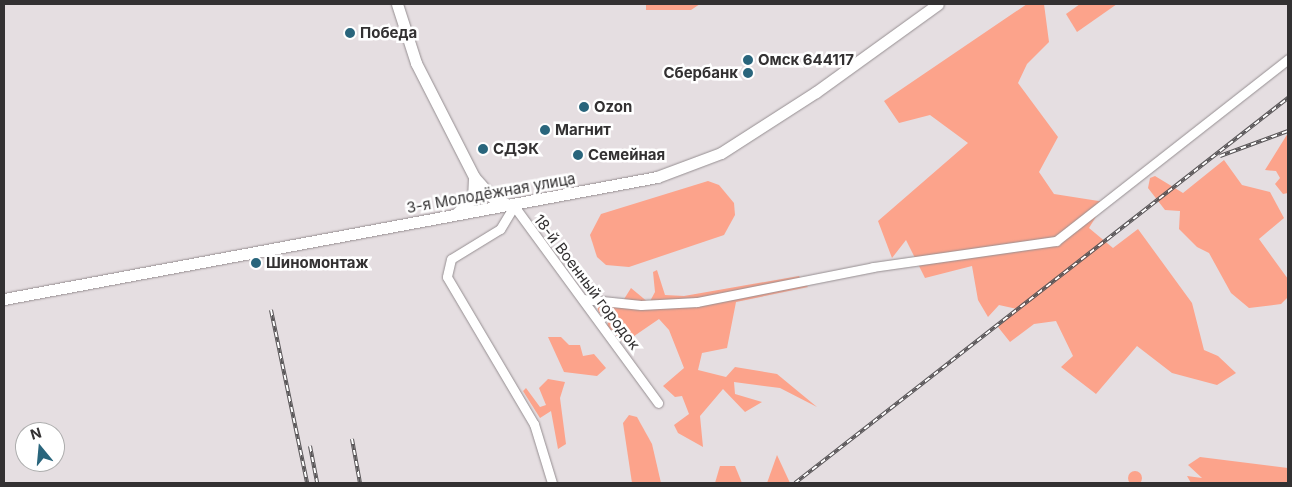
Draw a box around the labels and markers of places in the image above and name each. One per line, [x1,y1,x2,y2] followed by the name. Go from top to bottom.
[360,24,417,42] place label: Победа
[344,27,356,39] marker: Победа
[758,51,854,69] place label: Омск 644117
[742,54,754,66] marker: Омск 644117
[663,64,738,82] place label: Сбербанк
[742,67,754,79] marker: Сбербанк
[594,98,632,116] place label: Ozon
[578,101,590,113] marker: Ozon
[555,121,611,139] place label: Магнит
[539,124,551,136] marker: Магнит
[493,140,539,158] place label: СДЭК
[477,143,489,155] marker: СДЭК
[588,146,665,164] place label: Семейная
[572,149,584,161] marker: Семейная
[266,254,369,272] place label: Шиномонтаж
[250,257,262,269] marker: Шиномонтаж

